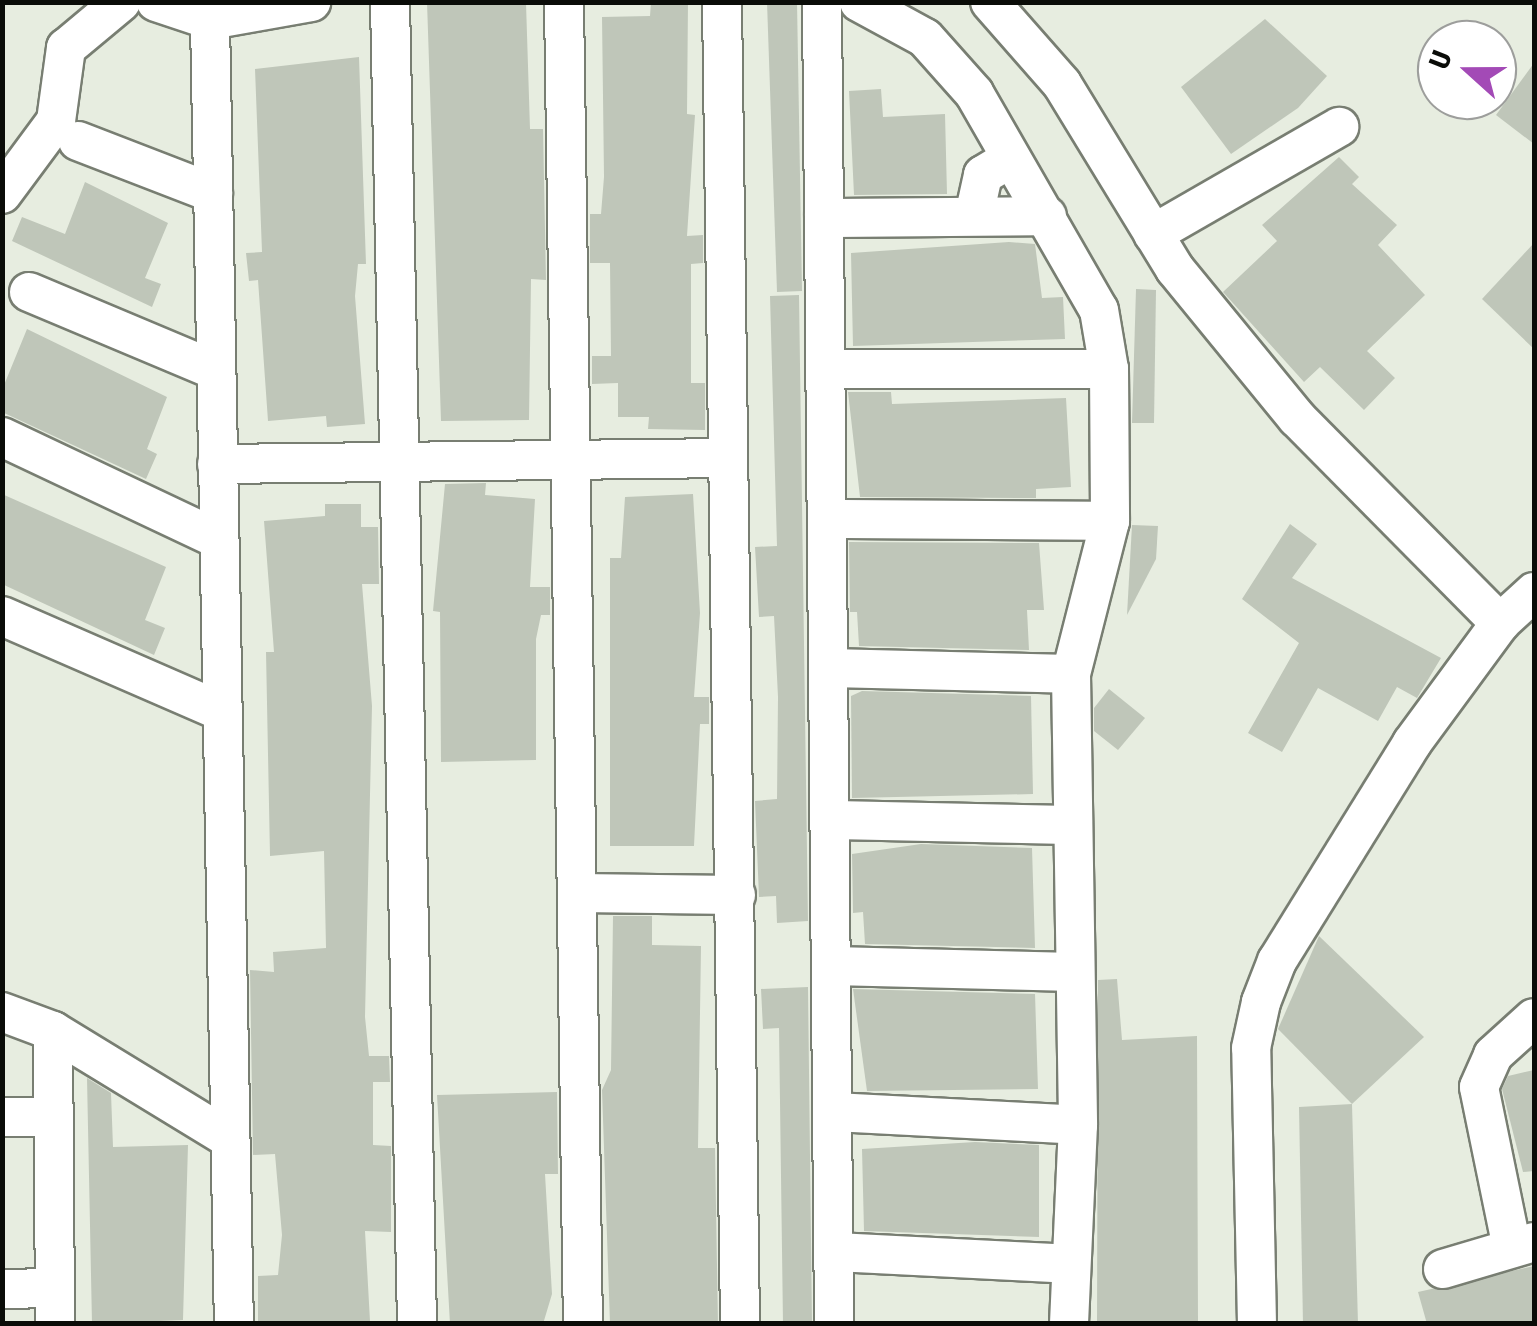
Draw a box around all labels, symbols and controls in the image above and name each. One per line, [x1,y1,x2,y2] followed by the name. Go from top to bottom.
[1417,20,1517,120] north arrow
[1422,46,1459,73] text: U

